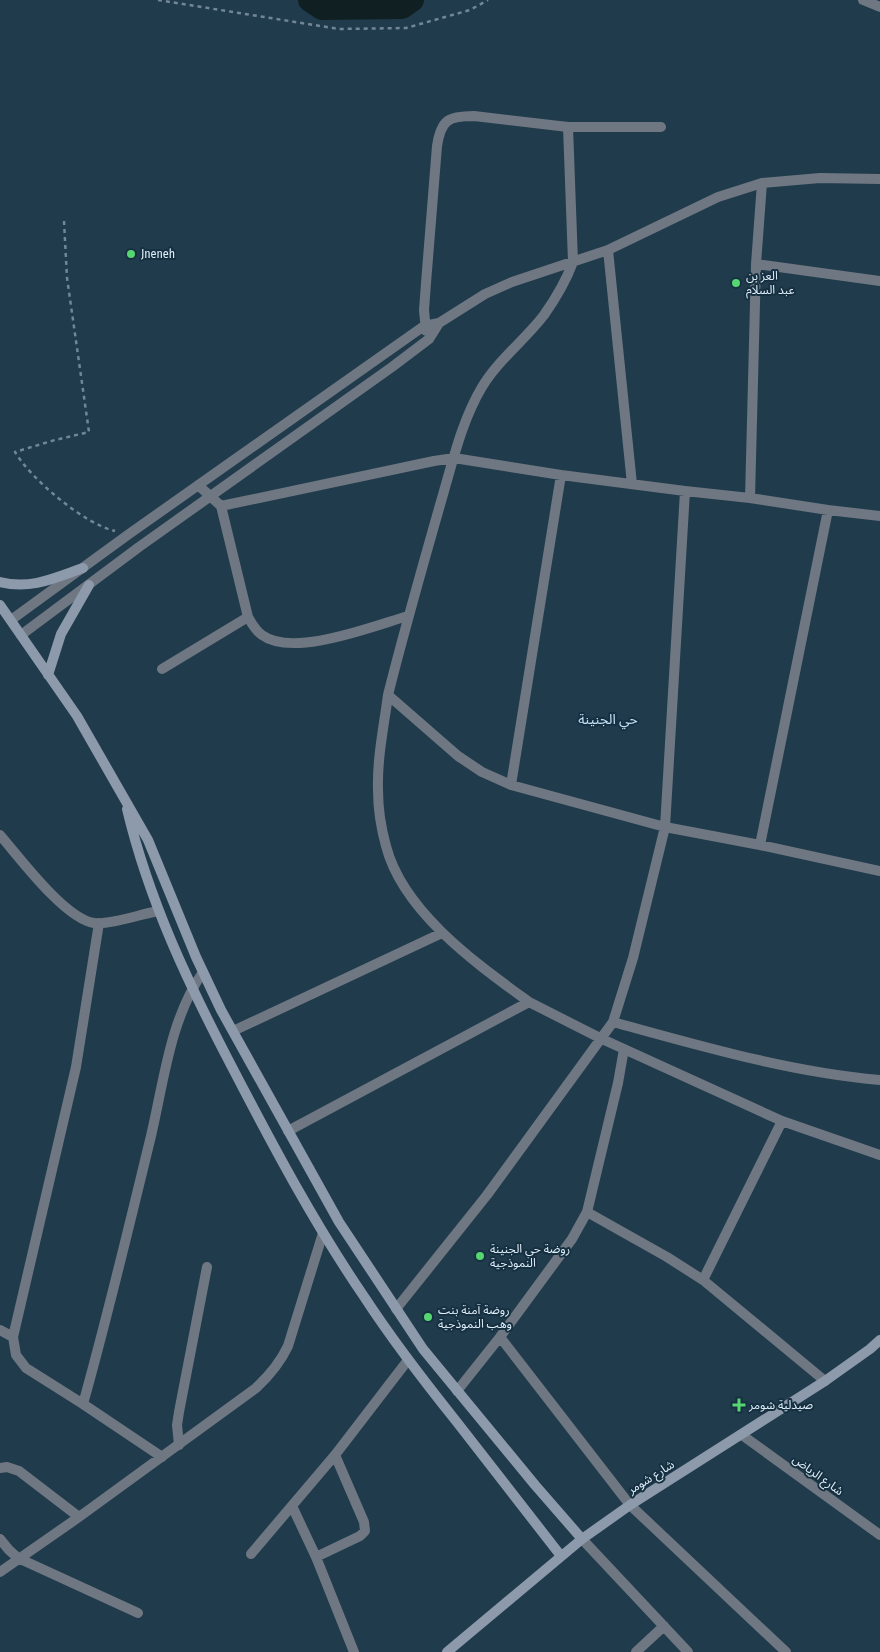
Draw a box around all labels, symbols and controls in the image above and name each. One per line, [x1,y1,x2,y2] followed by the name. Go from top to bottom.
[141,247,175,261] place label: Jneneh
[125,248,137,260] marker: Jneneh
[746,269,795,299] place label: العز بن عبد السلام
[730,277,742,289] marker: العز بن عبد السلام
[578,711,638,730] district label: حي الجنينة
[490,1242,570,1270] place label: روضة حي الجنينة النموذجية
[474,1250,486,1262] marker: روضة حي الجنينة النموذجية
[438,1303,512,1331] place label: روضة آمنة بنت وهب النموذجية
[422,1311,434,1323] marker: روضة آمنة بنت وهب النموذجية
[748,1398,813,1412] place label: صيدلية شومر
[733,1399,745,1411] marker: صيدلية شومر
[789,1452,846,1500] street label: شارع الرياض
[624,1457,678,1499] street label: شارع شومر

